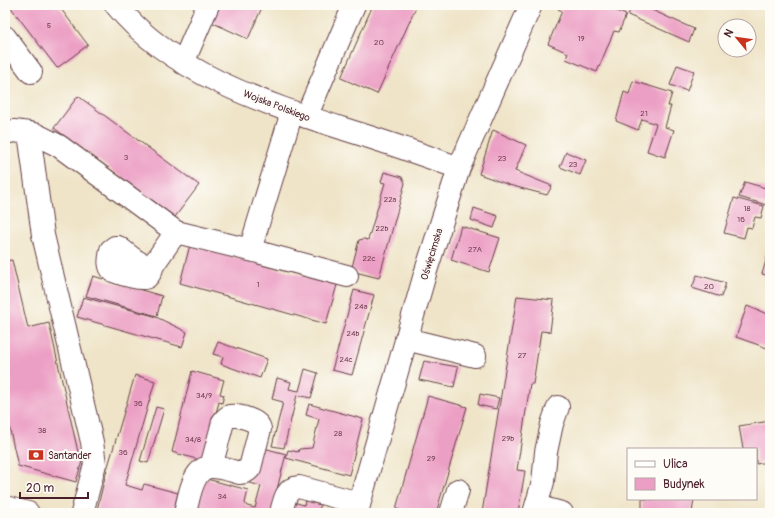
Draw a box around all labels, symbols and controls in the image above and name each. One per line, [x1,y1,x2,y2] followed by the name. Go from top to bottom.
[717,18,757,58] north arrow
[47,21,51,30] house number: 5
[721,26,736,40] text: N
[577,34,585,43] house number: 19
[374,38,385,47] house number: 20
[241,88,312,124] street label: Wojska Polskiego
[640,109,648,118] house number: 21
[124,153,129,162] house number: 3
[498,154,507,163] house number: 23
[569,160,578,169] house number: 23
[384,195,397,204] house number: 22a
[743,204,751,213] house number: 18
[737,215,745,224] house number: 16
[376,224,389,233] house number: 22b
[418,227,446,282] street label: Oświęcimska
[468,245,482,254] house number: 27A
[362,254,376,263] house number: 22c
[256,280,260,289] house number: 1
[704,282,715,291] house number: 20
[355,302,368,311] house number: 24a
[346,329,360,338] house number: 24b
[518,351,527,360] house number: 27
[339,355,353,364] house number: 24c
[196,391,212,400] house number: 34/9
[133,399,143,408] house number: 36
[38,426,46,435] house number: 38
[334,429,342,438] house number: 28
[502,434,514,443] house number: 29b
[185,435,201,444] house number: 34/8
[27,446,45,464] bank icon: Santander
[118,448,128,457] house number: 36
[627,448,757,500] legend
[48,450,92,462] place label: Santander
[427,454,435,463] house number: 29
[663,457,688,472] text: Ulica
[20,474,88,500] scale bar
[663,477,705,492] text: Budynek
[26,481,55,496] text: 20 m
[217,492,227,501] house number: 34

